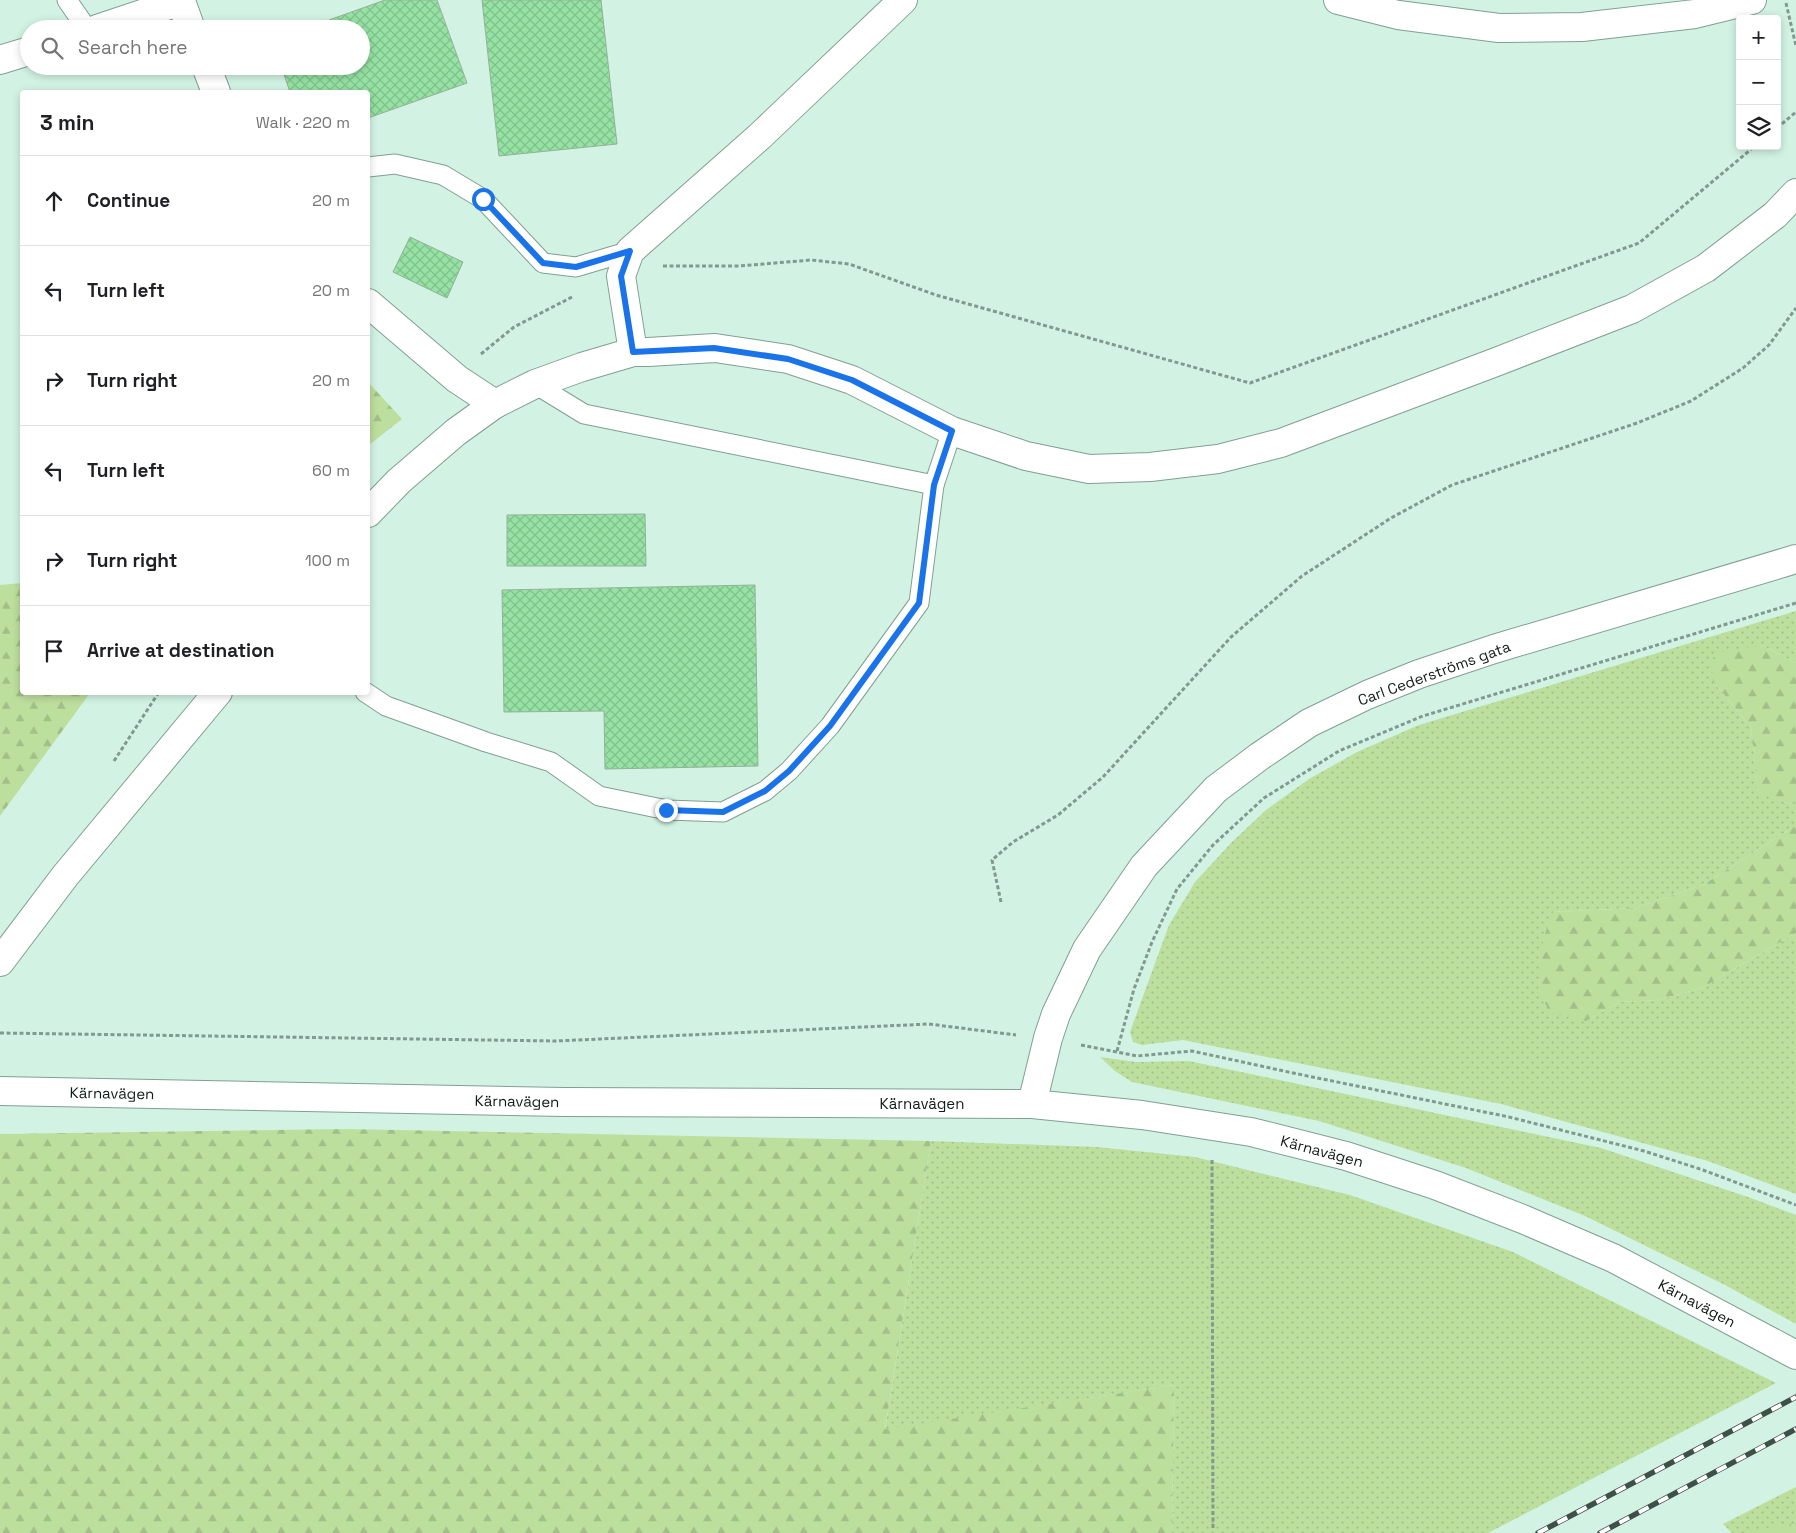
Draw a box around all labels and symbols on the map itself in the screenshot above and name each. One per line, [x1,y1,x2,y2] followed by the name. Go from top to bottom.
[472,188,495,211] route start
[1355,636,1513,709] street label: Carl Cederströms gata
[655,799,678,822] route end
[69,1083,155,1103] street label: Kärnavägen
[474,1091,560,1111] street label: Kärnavägen
[880,1094,964,1113] street label: Kärnavägen
[1279,1131,1365,1171] street label: Kärnavägen
[1655,1275,1739,1331] street label: Kärnavägen

